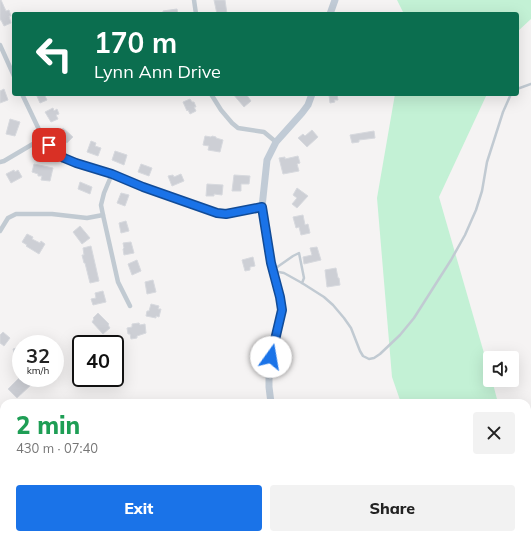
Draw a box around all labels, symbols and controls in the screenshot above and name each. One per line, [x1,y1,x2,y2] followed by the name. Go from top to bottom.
[94,25,177,60] text: 170 m
[28,28,80,80] icon: left
[94,60,221,83] text: Lynn Ann Drive
[32,128,66,162] pin
[38,134,60,156] icon: arrive
[72,335,124,387] speed limit sign: 40
[250,336,292,378] position arrow
[26,343,50,368] text: 32
[483,351,519,387] map controls
[483,351,519,387] button: sound
[27,364,49,377] text: km/h
[16,410,80,440] text: 2 min
[473,412,515,454] button: close
[16,440,98,456] text: 430 m · 07:40
[16,485,262,531] button: Exit
[270,485,515,531] button: Share

